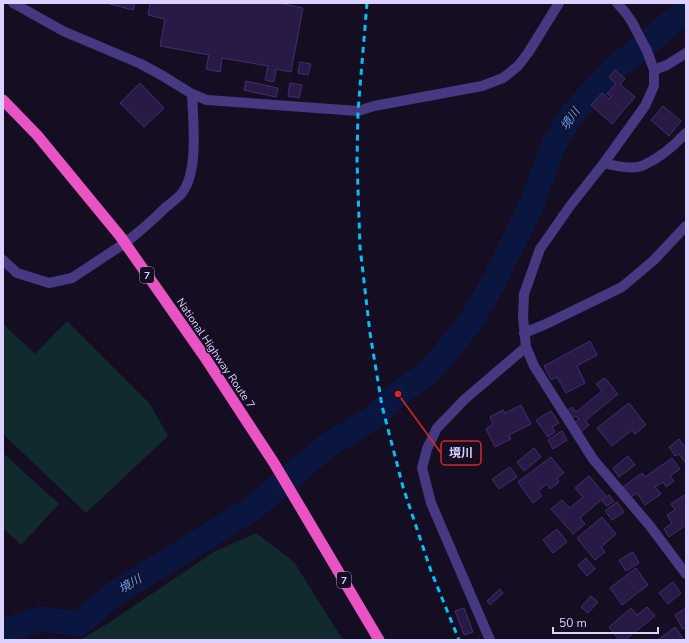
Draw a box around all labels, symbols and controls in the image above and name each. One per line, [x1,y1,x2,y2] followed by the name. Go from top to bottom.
[557,103,585,133] water label: 境川
[140,267,154,283] road number: 7
[173,295,258,411] street label: National Highway Route 7
[441,441,481,465] callout: 境川
[449,445,473,461] text: 境川
[116,570,146,597] water label: 境川
[337,572,351,588] road number: 7
[553,609,658,635] scale bar
[559,615,587,631] text: 50 m

